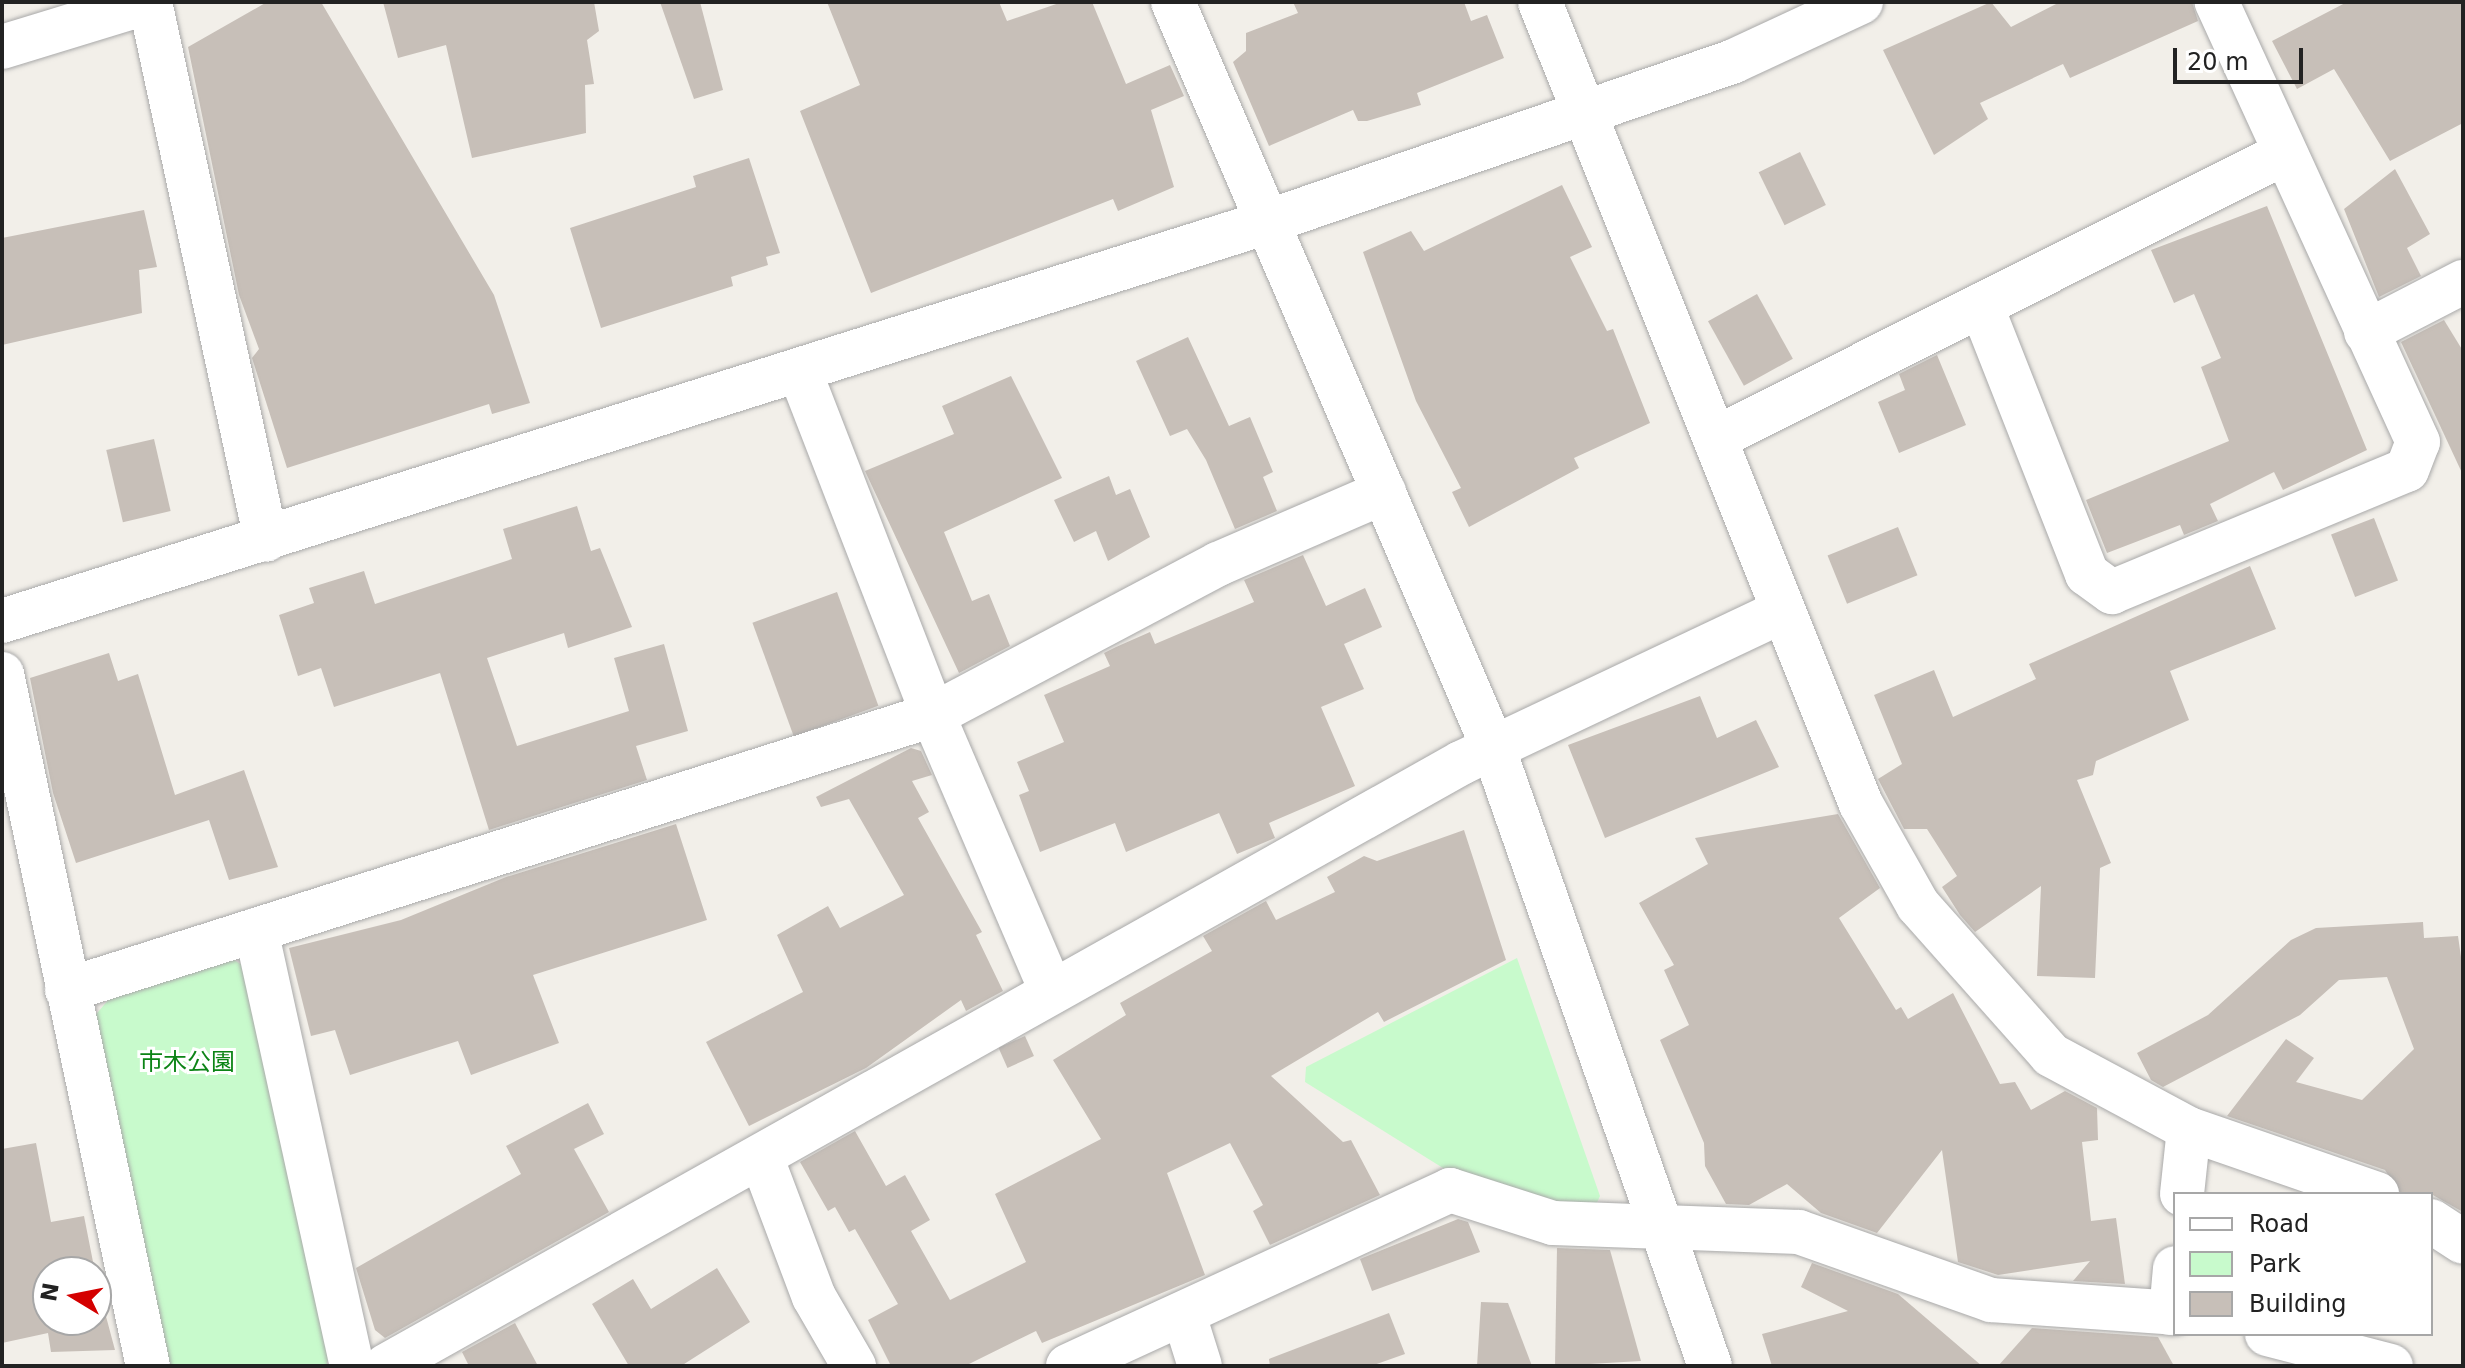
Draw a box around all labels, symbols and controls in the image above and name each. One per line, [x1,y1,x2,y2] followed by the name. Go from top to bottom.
[2177,32,2307,82] scale bar
[2187,48,2249,76] text: 20 m
[139,1049,235,1077] park label: 市木公園
[2173,1192,2433,1336] legend
[2249,1210,2309,1238] text: Road
[2249,1250,2301,1278] text: Park
[32,1256,112,1336] north arrow
[36,1281,64,1303] text: N
[2249,1290,2346,1318] text: Building

